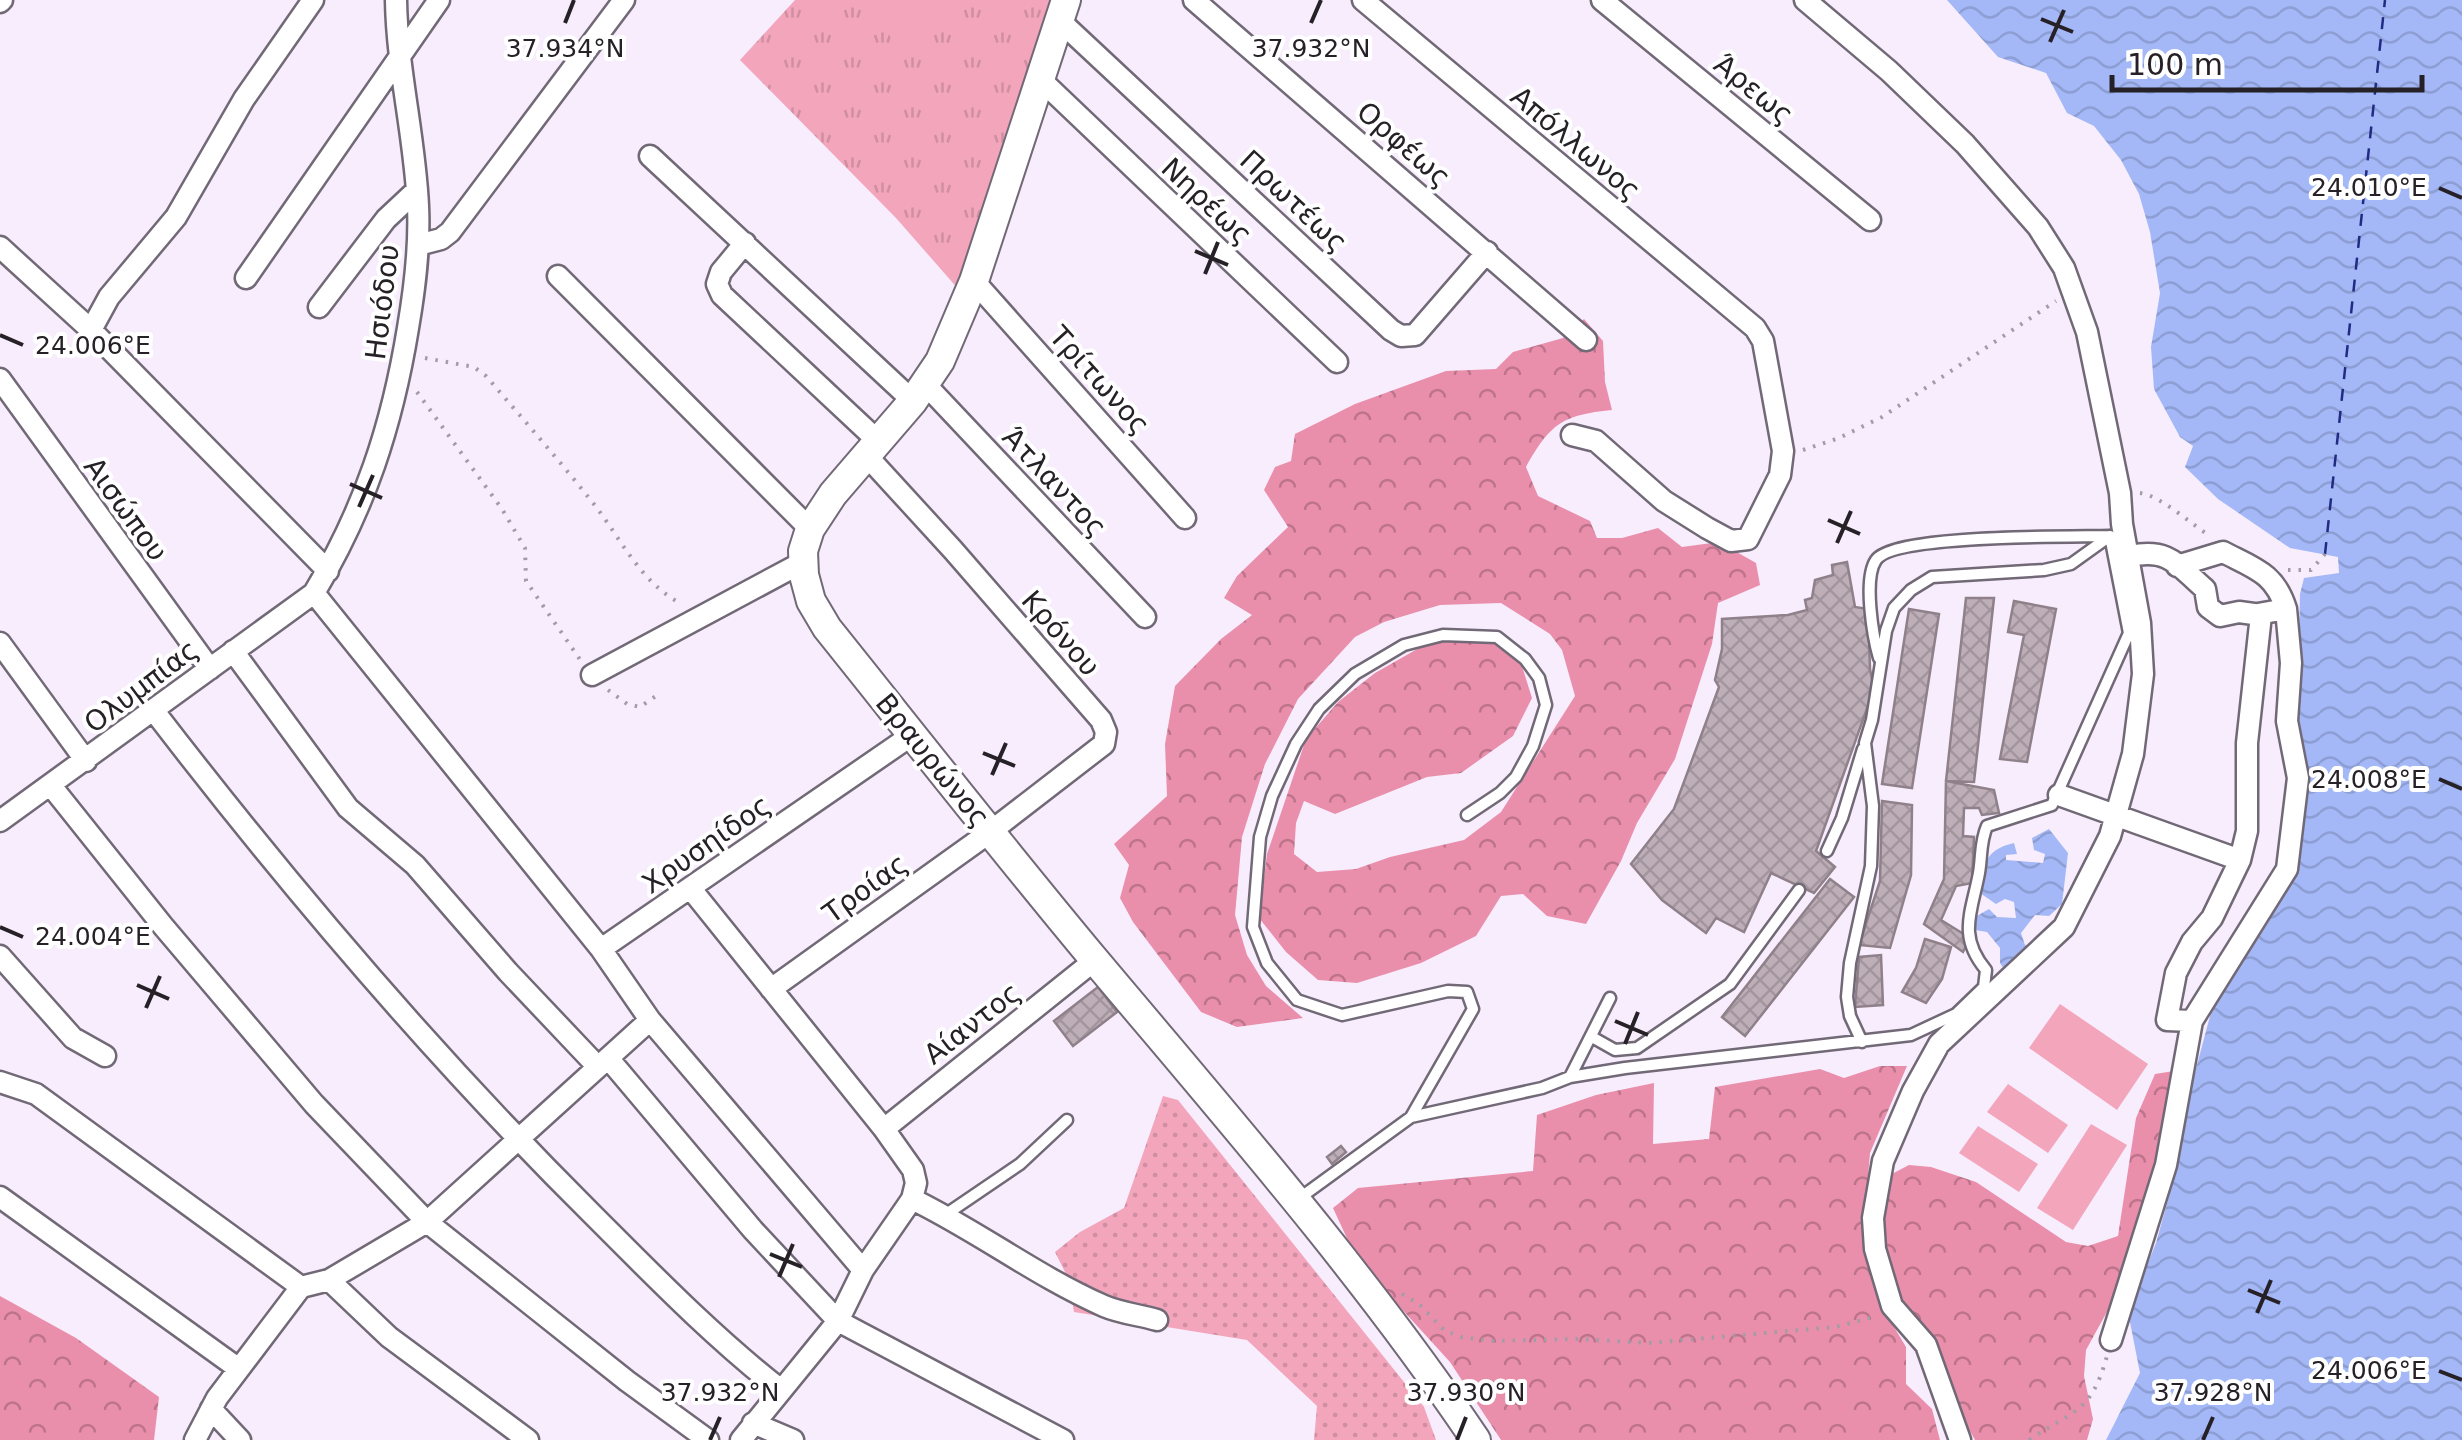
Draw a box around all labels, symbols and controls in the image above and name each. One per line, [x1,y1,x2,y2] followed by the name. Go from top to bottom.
[2112,30,2422,92] scale bar
[506,34,624,63] text: 37.934°N
[1252,34,1370,63] text: 37.932°N
[2127,47,2223,82] text: 100 m
[1707,48,1800,131] street label: Άρεως
[1504,80,1647,207] street label: Απόλλωνος
[1350,95,1457,194] street label: Ορφέως
[1233,144,1354,259] street label: Πρωτέως
[1155,151,1259,251] street label: Νηρέως
[2311,173,2427,202] text: 24.010°E
[359,243,406,362] street label: Ησιόδου
[1042,319,1157,441] street label: Τρίτωνος
[35,331,151,360] text: 24.006°E
[996,421,1114,544] street label: Άτλαντος
[77,451,174,568] street label: Αισώπου
[1015,584,1107,683] street label: Κρόνου
[78,633,205,740] street label: Ολυμπίας
[869,687,996,834] street label: Βραυρώνος
[2311,765,2427,794] text: 24.008°E
[636,788,777,901] street label: Χρυσηίδος
[816,847,914,931] street label: Τροίας
[35,922,151,951] text: 24.004°E
[918,976,1027,1071] street label: Αίαντος
[2311,1356,2427,1385] text: 24.006°E
[661,1378,779,1407] text: 37.932°N
[1407,1378,1525,1407] text: 37.930°N
[2154,1378,2272,1407] text: 37.928°N

